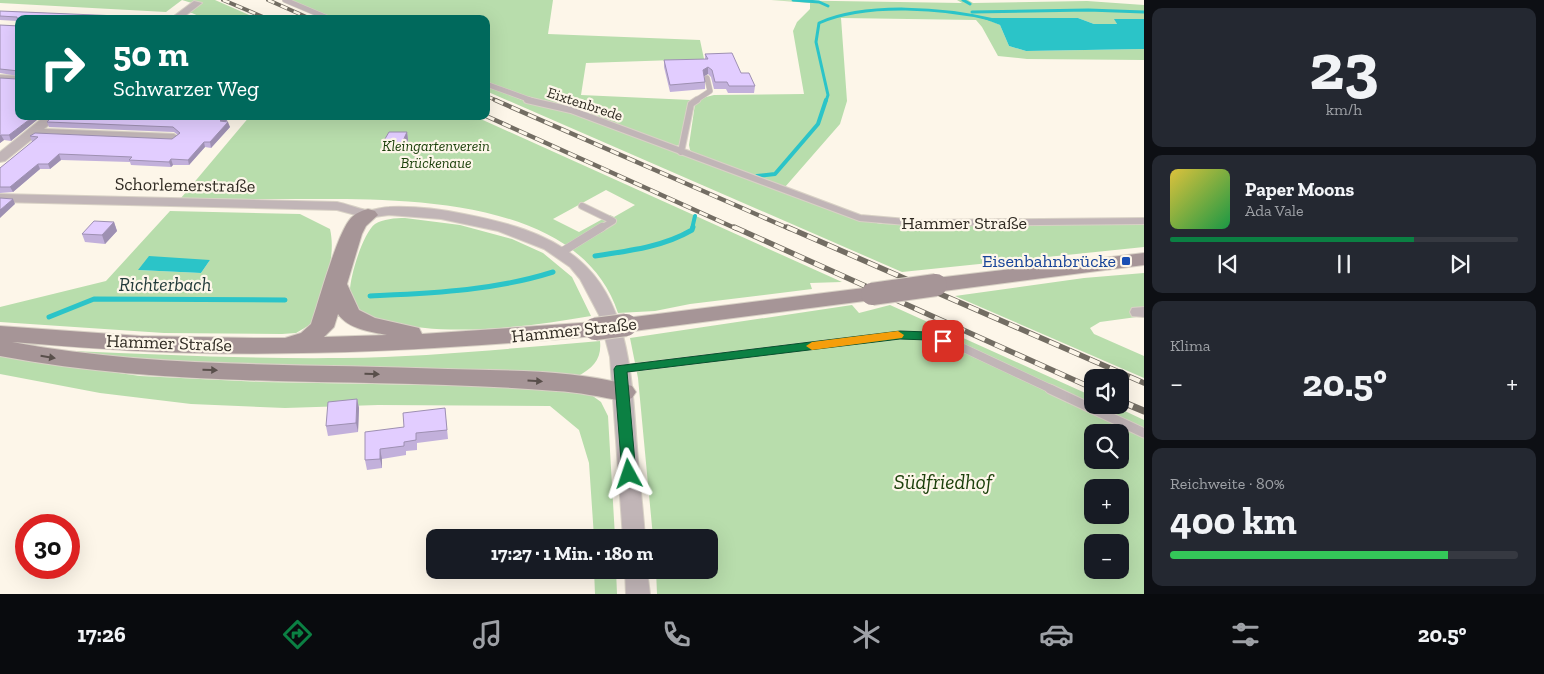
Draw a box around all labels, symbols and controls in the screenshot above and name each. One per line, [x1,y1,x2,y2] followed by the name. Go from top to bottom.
[1309,28,1379,106] text: 23
[113,33,189,75] text: 50 m
[30,35,95,100] icon: right
[113,75,259,102] text: Schwarzer Weg
[545,83,625,125] street label: Eixtenbrede
[1326,100,1362,119] text: km/h
[382,137,490,172] park label: Kleingartenverein Brückenaue
[115,173,255,197] street label: Schorlemerstraße
[1245,178,1354,201] text: Paper Moons
[1245,201,1304,220] text: Ada Vale
[901,212,1027,234] street label: Hammer Straße
[982,250,1116,272] place label: Eisenbahnbrücke
[1214,250,1242,278] icon: previous
[1330,250,1358,278] icon: pause
[1446,250,1474,278] icon: next
[1120,255,1132,267] marker: Eisenbahnbrücke
[119,273,211,296] water label: Richterbach
[510,312,638,348] street label: Hammer Straße
[922,320,964,362] pin
[929,327,957,355] icon: arrive
[106,330,232,356] street label: Hammer Straße
[1170,336,1211,355] text: Klima
[40,353,56,361] one-way arrow
[1302,360,1387,406] text: 20.5°
[202,367,218,375] one-way arrow
[1170,367,1183,400] text: −
[1506,367,1518,400] text: +
[1084,369,1129,579] map controls
[1084,369,1129,414] button: sound
[365,371,381,379] one-way arrow
[527,377,543,385] one-way arrow
[1084,424,1129,469] button: search
[602,447,654,499] position arrow
[894,469,995,494] park label: Südfriedhof
[1170,474,1285,493] text: Reichweite · 80%
[1084,479,1129,524] button: +
[1170,498,1297,544] text: 400 km
[15,514,80,579] speed limit sign: 30
[1084,534,1129,579] button: −
[491,542,653,565] text: 17:27 · 1 Min. · 180 m
[280,617,315,652] icon: directions
[470,617,505,652] icon: music
[659,617,694,652] icon: phone
[849,617,884,652] icon: climate
[1039,617,1074,652] icon: car
[1228,617,1263,652] icon: filters
[77,621,126,648] text: 17:26
[1418,621,1467,648] text: 20.5°

